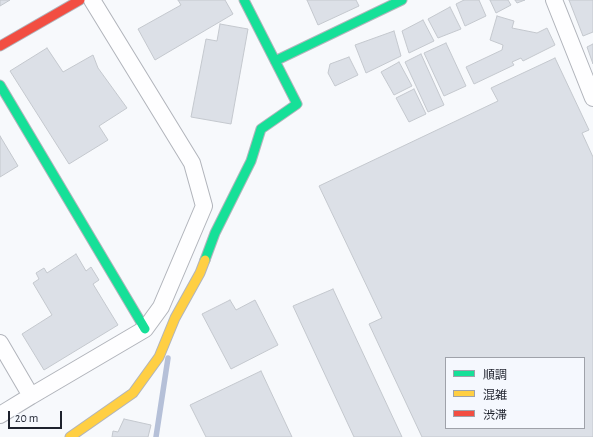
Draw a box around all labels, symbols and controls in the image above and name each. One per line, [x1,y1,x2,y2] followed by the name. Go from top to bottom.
[445,357,585,429] legend
[483,369,507,381] text: 順調
[483,389,507,401] text: 混雑
[10,403,64,429] scale bar
[483,409,507,421] text: 渋滞
[15,412,38,424] text: 20 m

